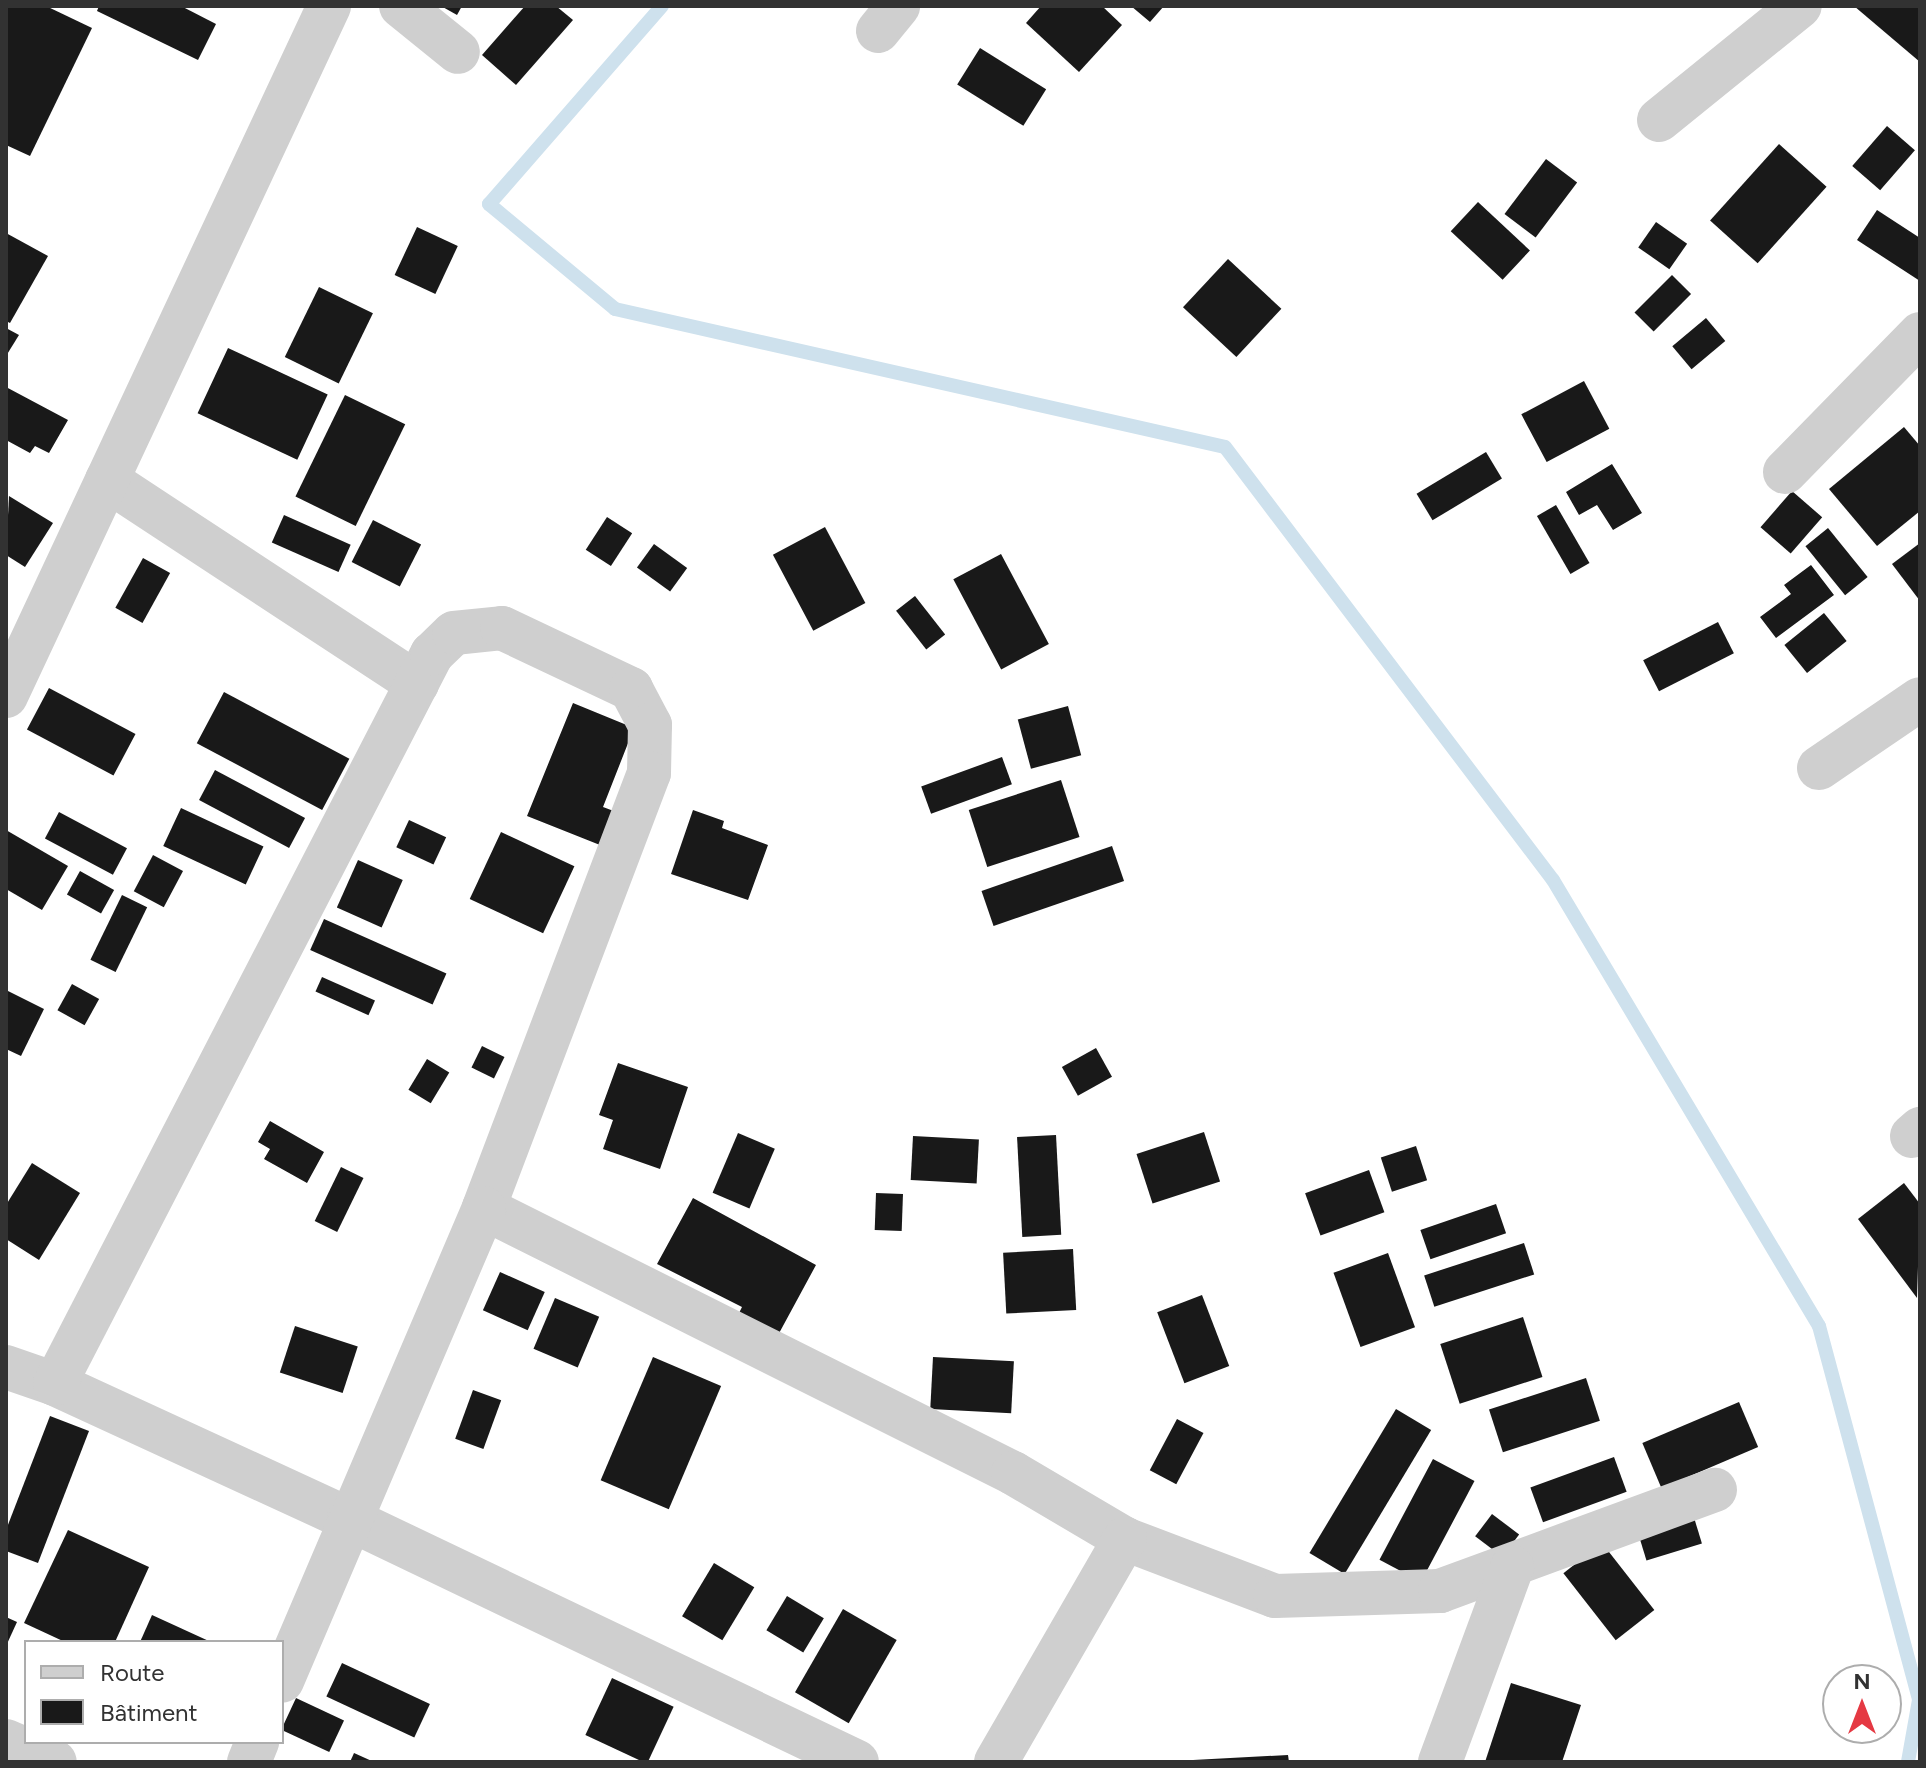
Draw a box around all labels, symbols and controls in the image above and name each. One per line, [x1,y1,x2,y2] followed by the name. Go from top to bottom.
[24,1640,284,1744] legend
[100,1658,164,1687] text: Route
[1822,1664,1902,1744] north arrow
[1853,1668,1871,1695] text: N
[100,1698,198,1727] text: Bâtiment

